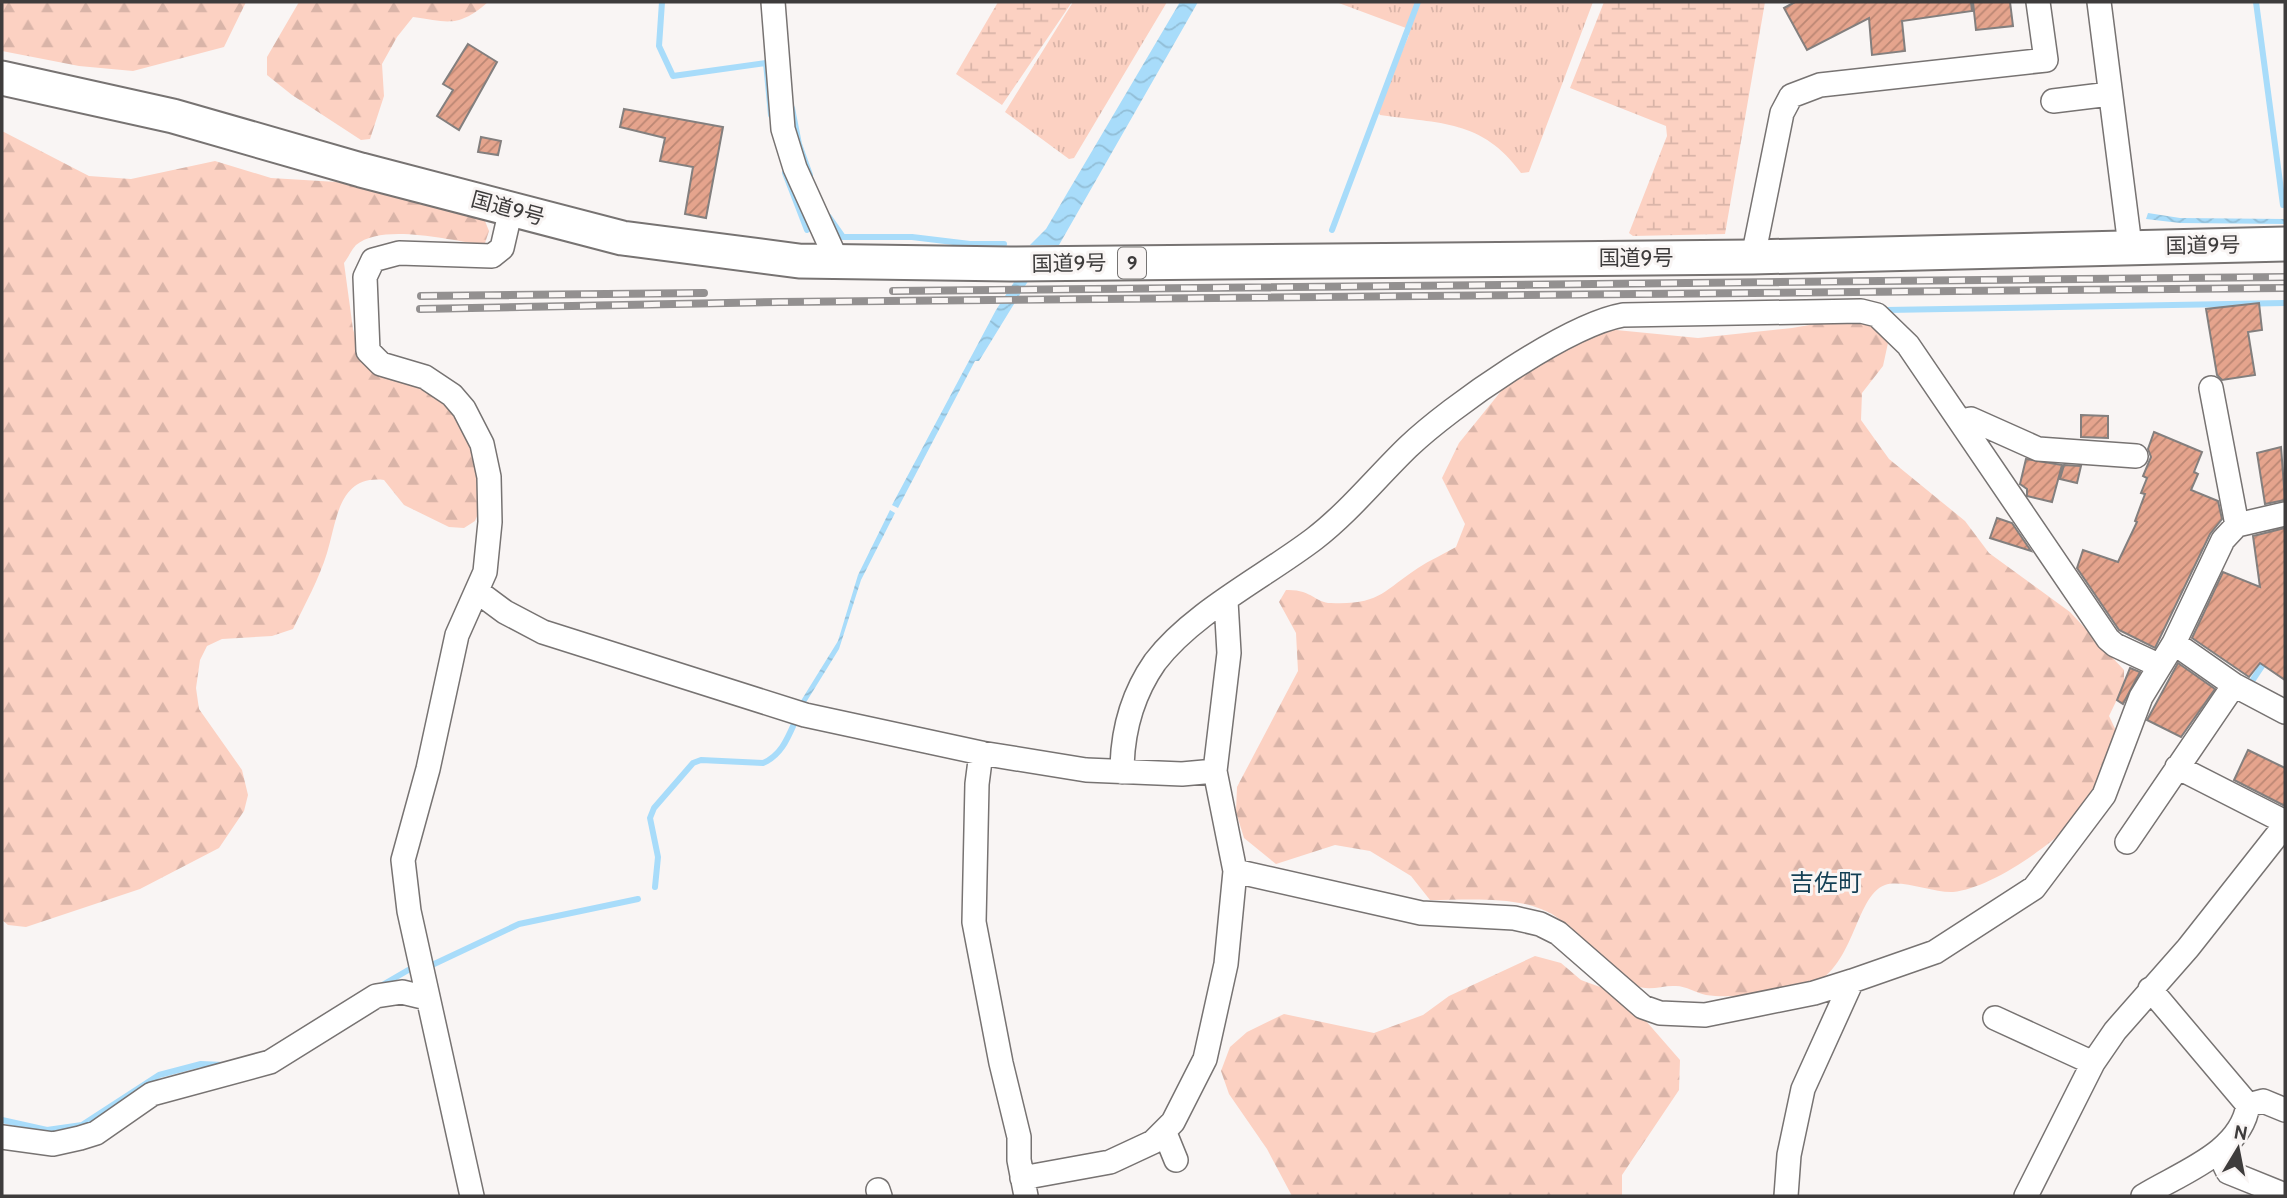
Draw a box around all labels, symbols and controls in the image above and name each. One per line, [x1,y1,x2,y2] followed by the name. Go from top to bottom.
[469,186,547,230] street label: 国道9号
[2165,232,2241,258] street label: 国道9号
[1599,245,1673,270] street label: 国道9号
[1118,247,1146,278] road number: 9
[1031,250,1107,276] street label: 国道9号
[1790,868,1862,897] district label: 吉佐町
[2203,1114,2273,1184] north arrow
[2232,1120,2249,1145] text: N

